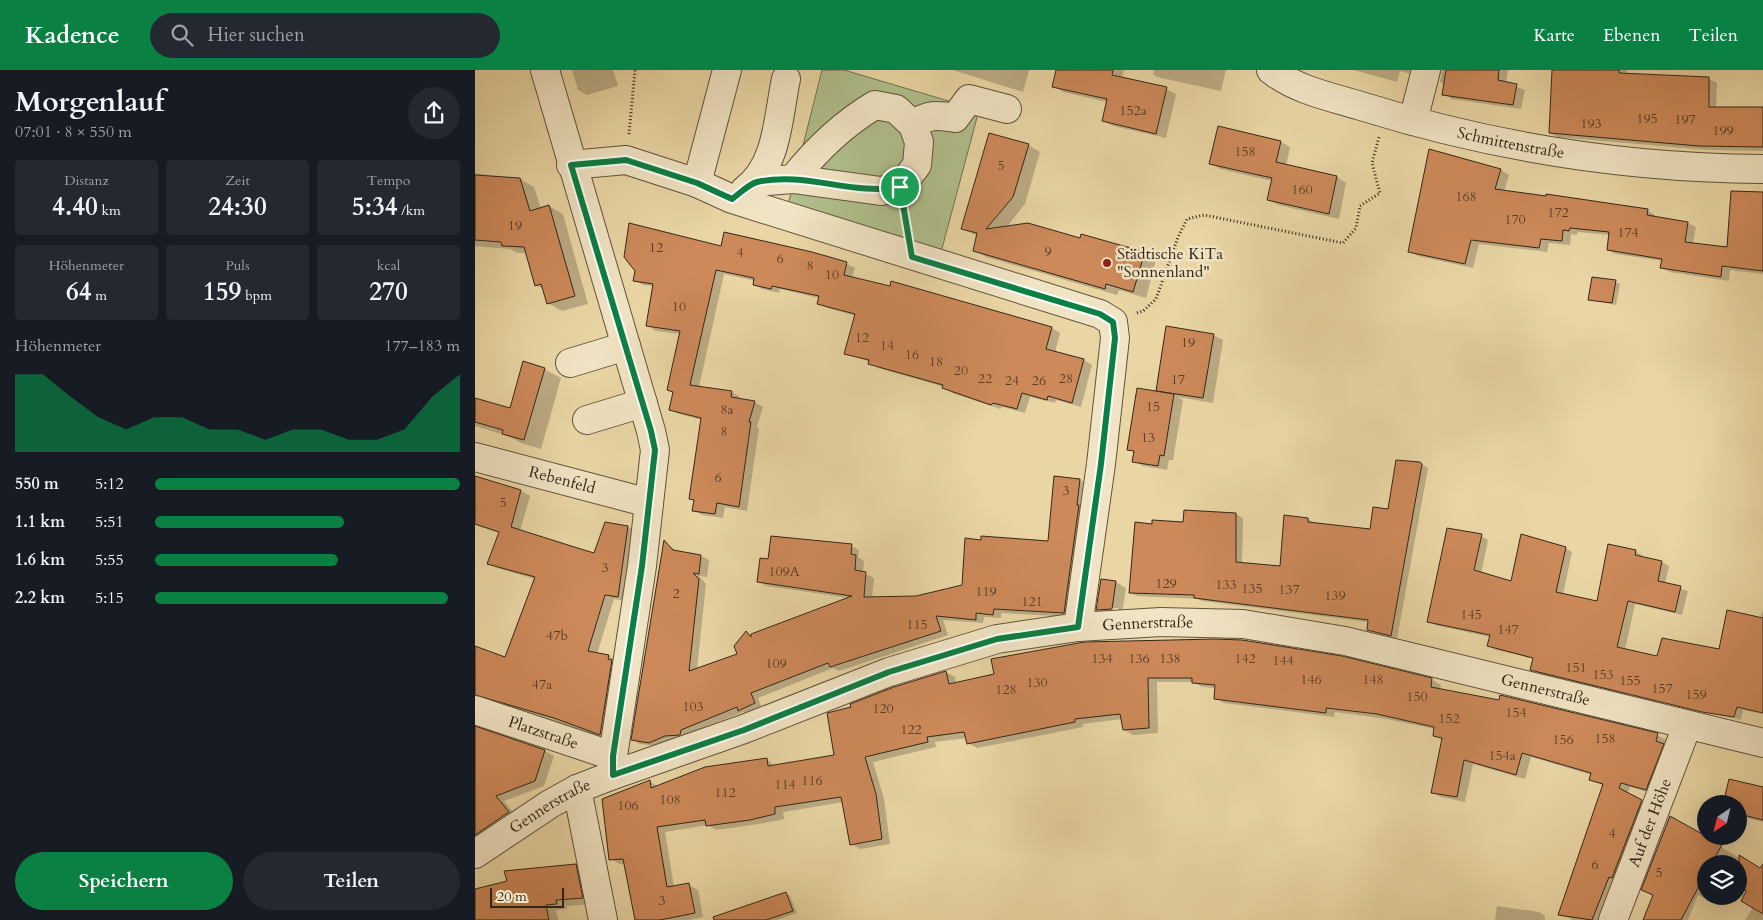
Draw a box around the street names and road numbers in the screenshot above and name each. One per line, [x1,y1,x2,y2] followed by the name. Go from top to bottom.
[1455,122,1566,164] street label: Schmittenstraße
[526,461,598,499] street label: Rebenfeld
[1102,611,1194,637] street label: Gennerstraße
[1499,668,1592,711] street label: Gennerstraße
[505,711,581,755] street label: Platzstraße
[505,774,594,839] street label: Gennerstraße
[1623,775,1677,870] street label: Auf der Höhe

